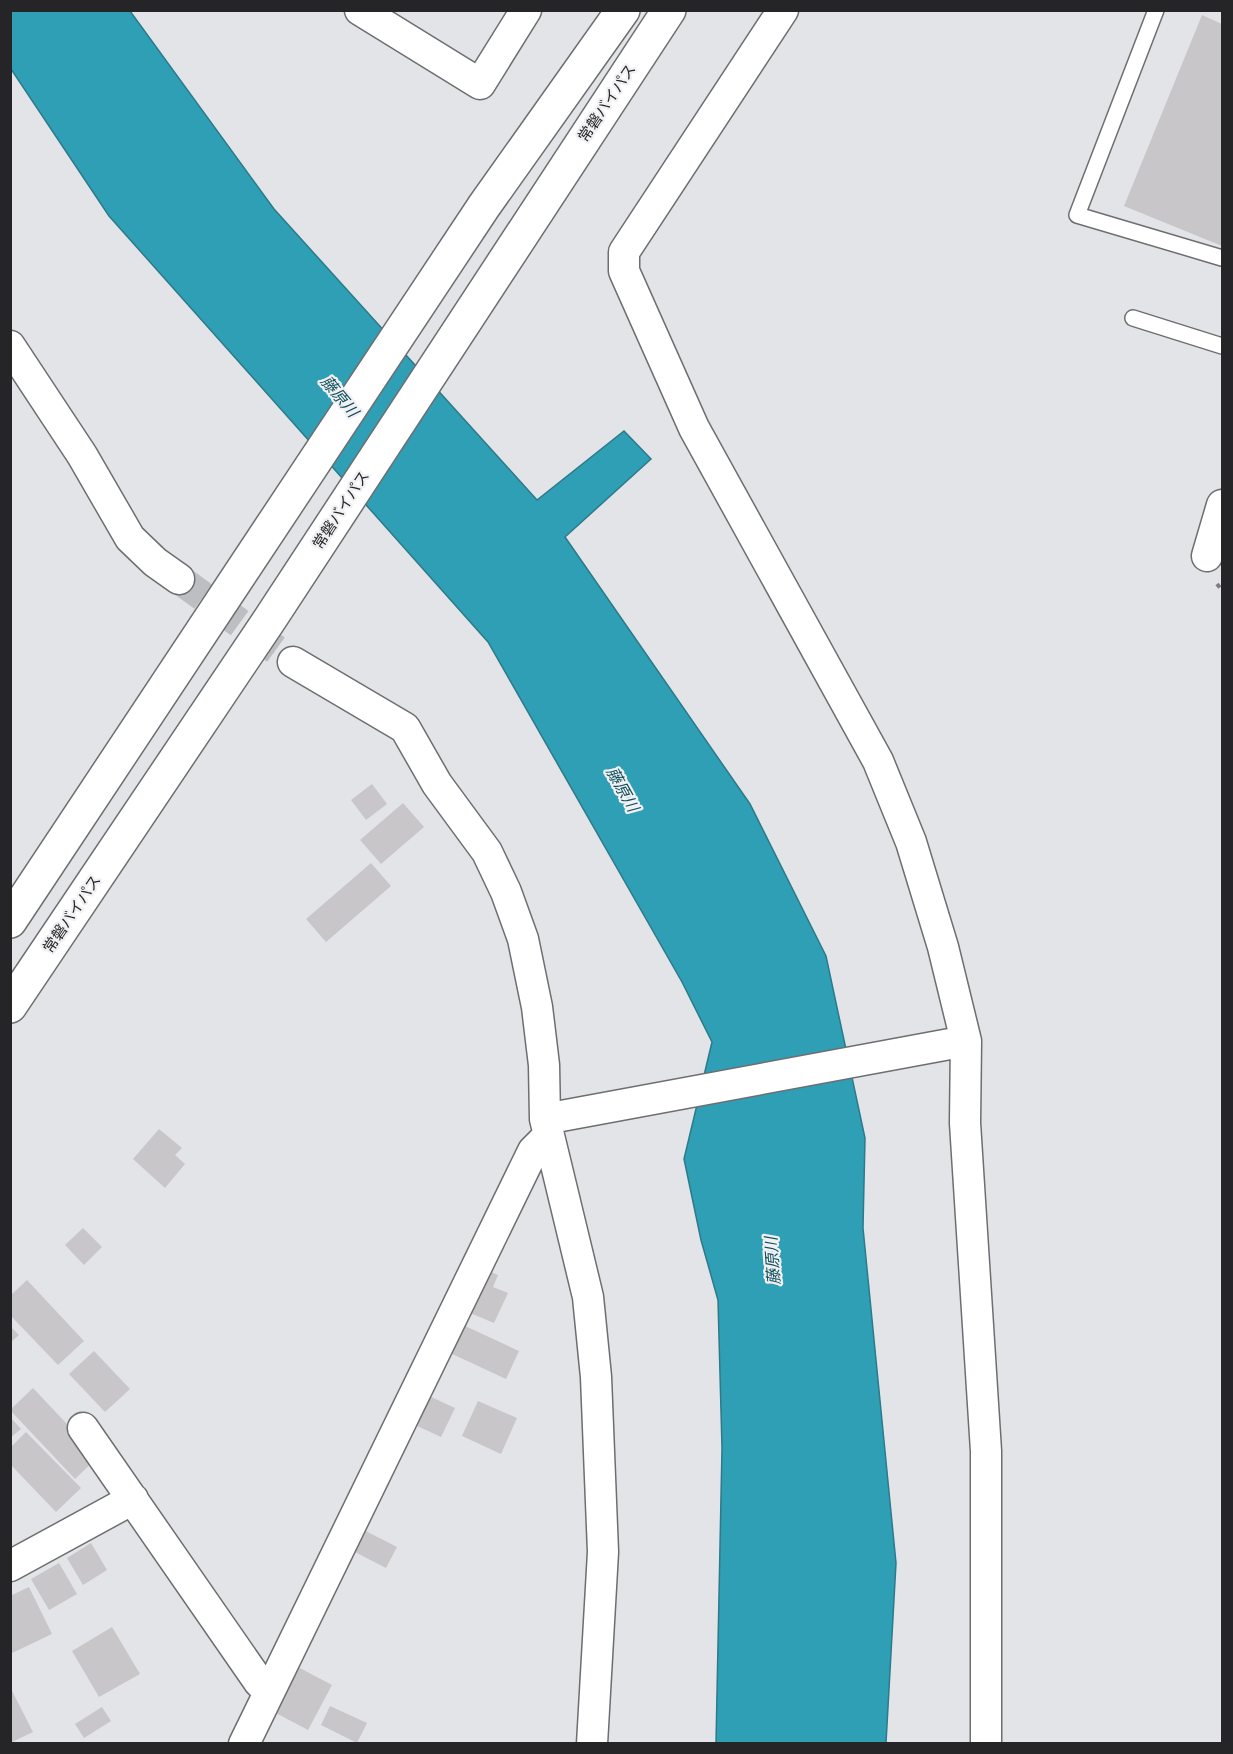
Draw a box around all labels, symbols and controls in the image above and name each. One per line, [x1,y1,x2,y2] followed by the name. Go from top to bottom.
[574,61,639,145] street label: 常磐バイパス
[318,372,363,422] water label: 藤原川
[309,467,372,552] street label: 常磐バイパス
[603,764,643,816] water label: 藤原川
[39,872,104,956] street label: 常磐バイパス
[762,1234,783,1286] water label: 藤原川

